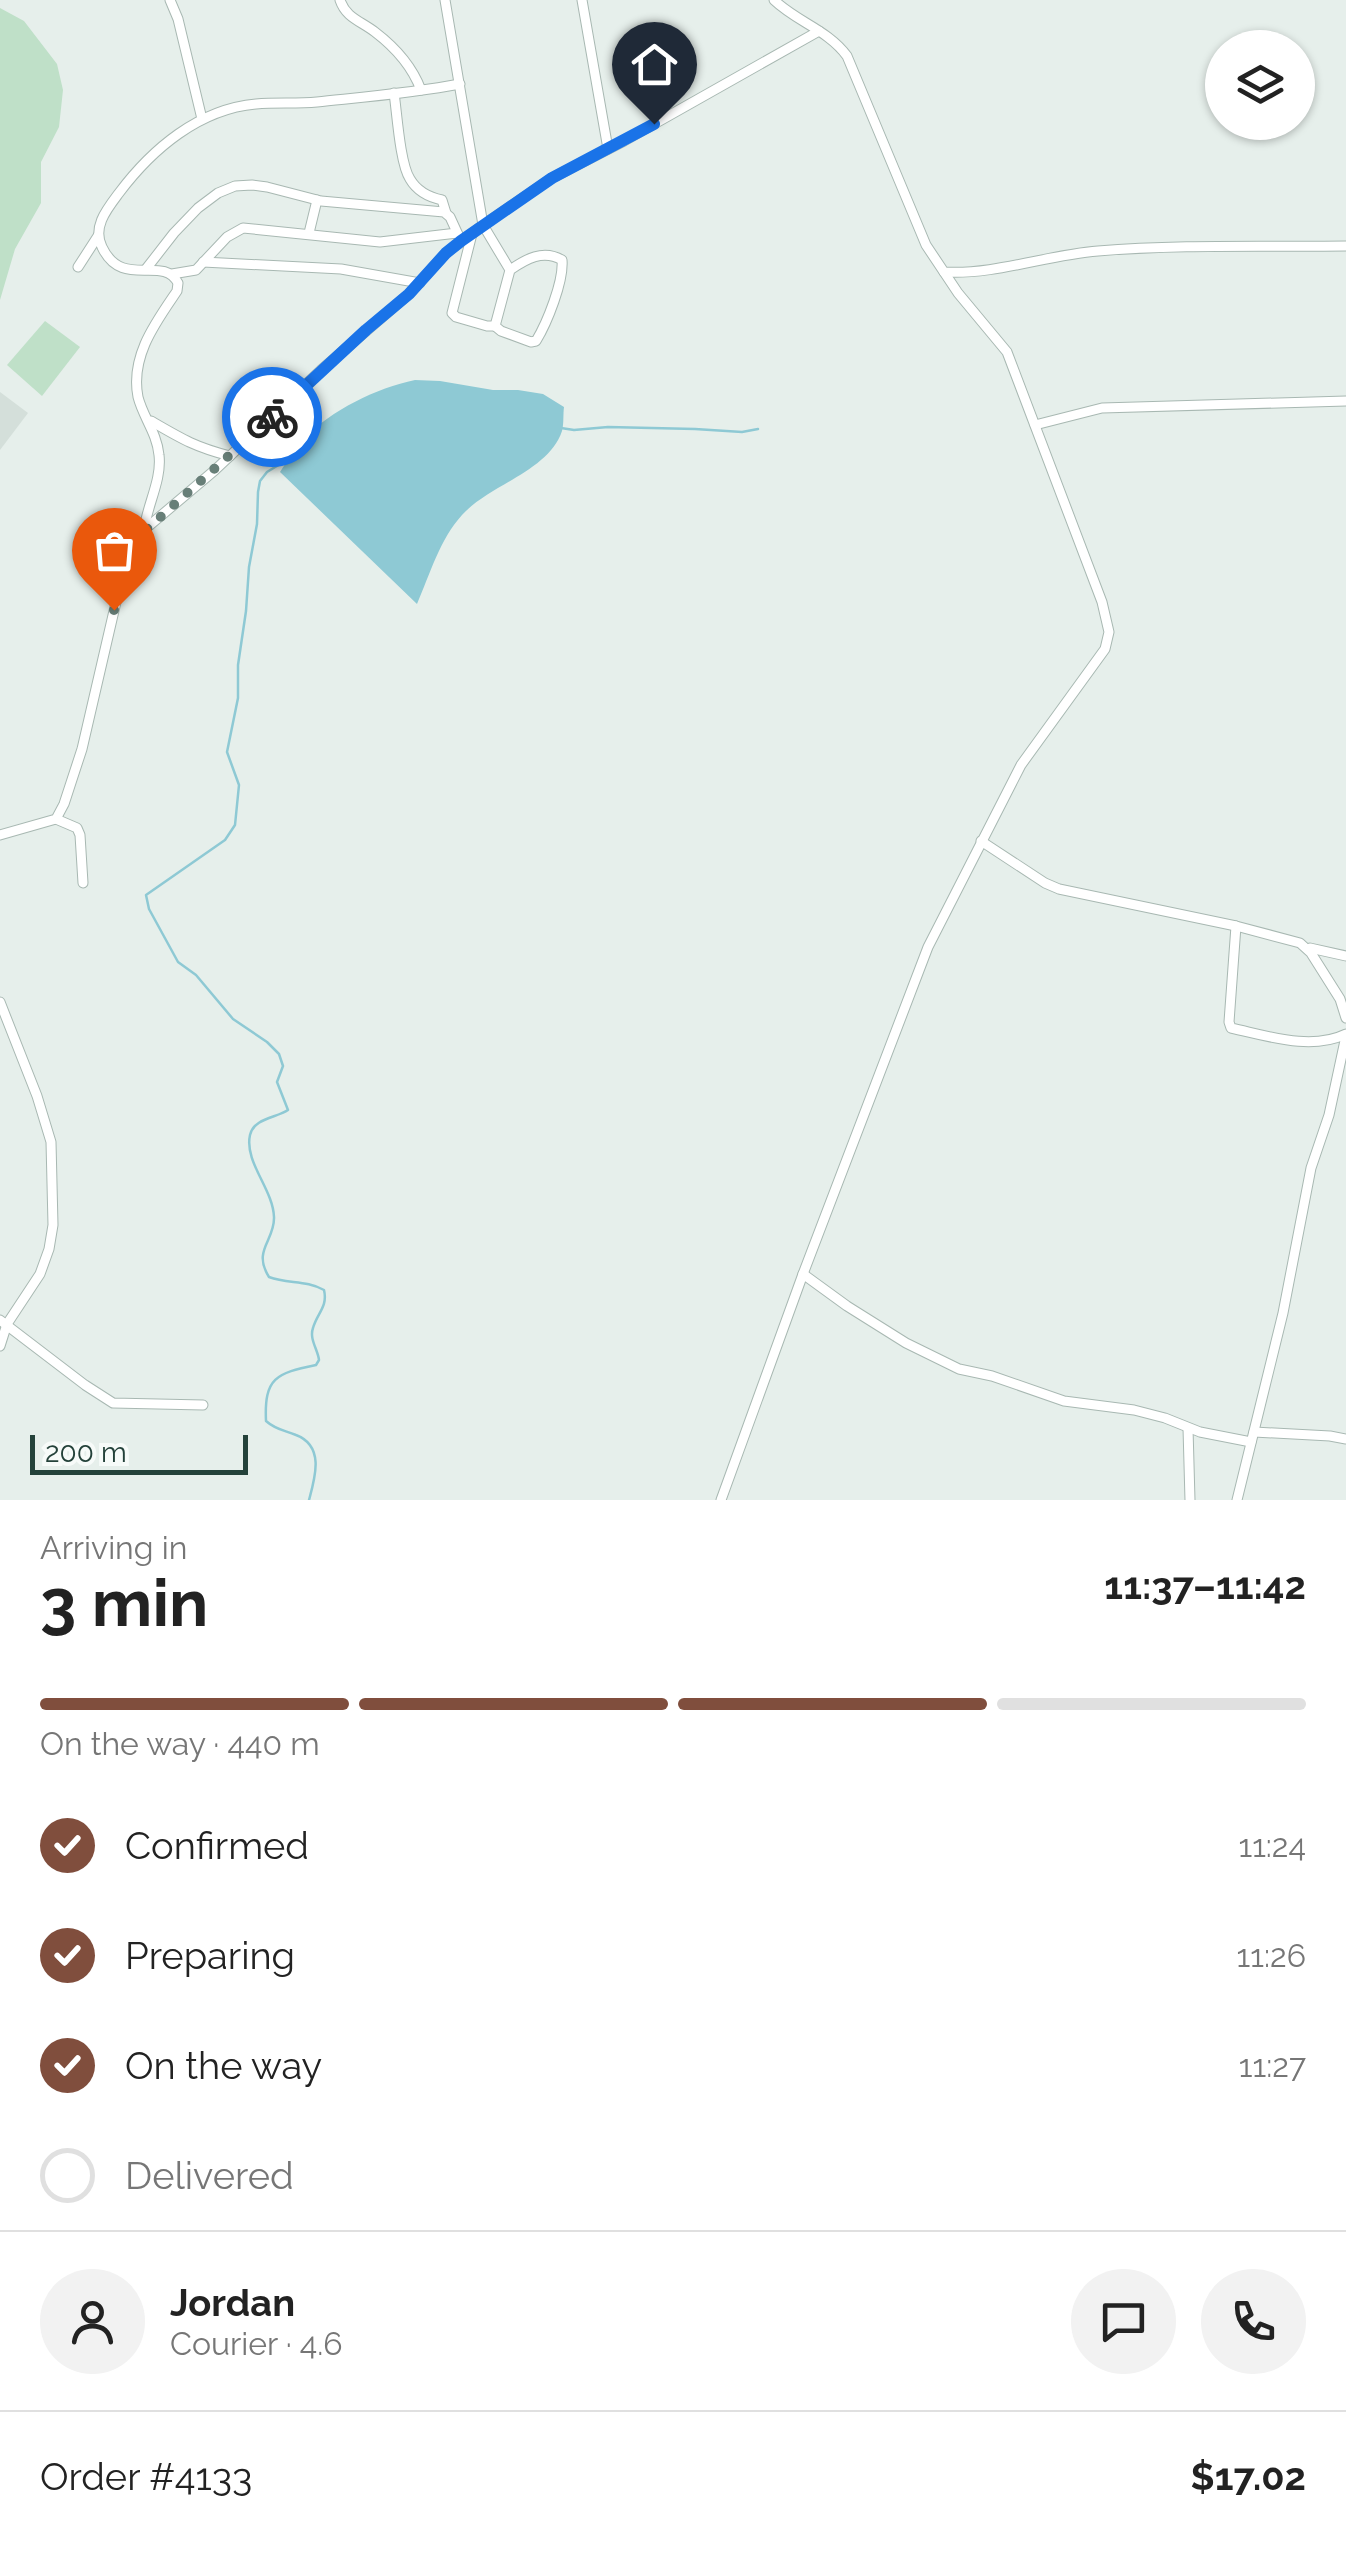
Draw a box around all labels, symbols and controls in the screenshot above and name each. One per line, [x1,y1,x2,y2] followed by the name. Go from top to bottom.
[612,22,697,125] pin
[1205,30,1315,140] map controls
[1205,30,1315,140] button: layers
[627,37,682,92] icon: home
[222,367,322,467] courier
[245,390,300,445] icon: bike
[72,508,157,611] pin
[87,523,142,578] icon: bag
[30,1430,248,1474] scale bar
[45,1436,127,1469] text: 200 m
[40,1529,187,1566] text: Arriving in
[1104,1563,1306,1608] text: 11:37–11:42
[40,1565,208,1641] text: 3 min
[40,1725,320,1762] text: On the way · 440 m
[40,1818,95,1873] icon: check
[125,1823,309,1868] text: Confirmed
[1238,1827,1306,1864] text: 11:24
[40,1928,95,1983] icon: check
[125,1933,295,1978] text: Preparing
[1237,1937,1306,1974] text: 11:26
[40,2038,95,2093] icon: check
[125,2043,322,2088] text: On the way
[1239,2047,1306,2084] text: 11:27
[125,2153,294,2198] text: Delivered
[40,2269,145,2374] button: person
[1071,2269,1176,2374] button: chat
[1201,2269,1306,2374] button: phone
[170,2280,295,2325] text: Jordan
[170,2325,343,2362] text: Courier · 4.6
[40,2454,252,2499] text: Order #4133
[1191,2454,1306,2499] text: $17.02

